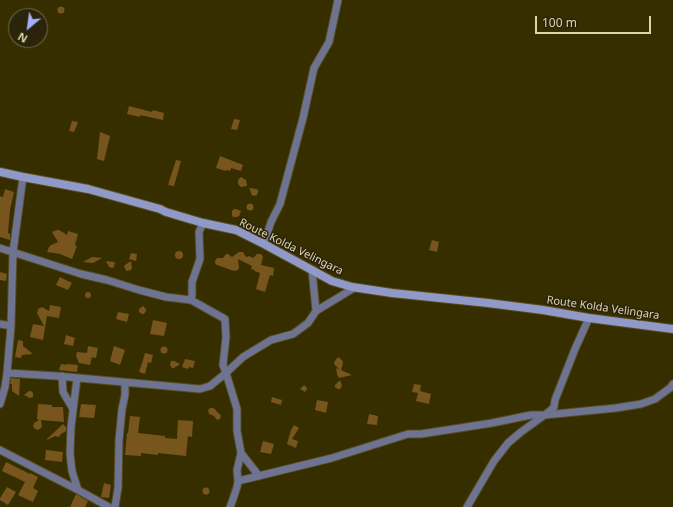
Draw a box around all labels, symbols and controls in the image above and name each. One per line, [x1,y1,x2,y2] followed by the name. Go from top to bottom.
[8,8,48,48] north arrow
[537,8,653,34] scale bar
[542,14,577,31] text: 100 m
[15,29,30,47] text: N
[237,216,345,278] street label: Route Kolda Velingara
[546,294,660,322] street label: Route Kolda Velingara

